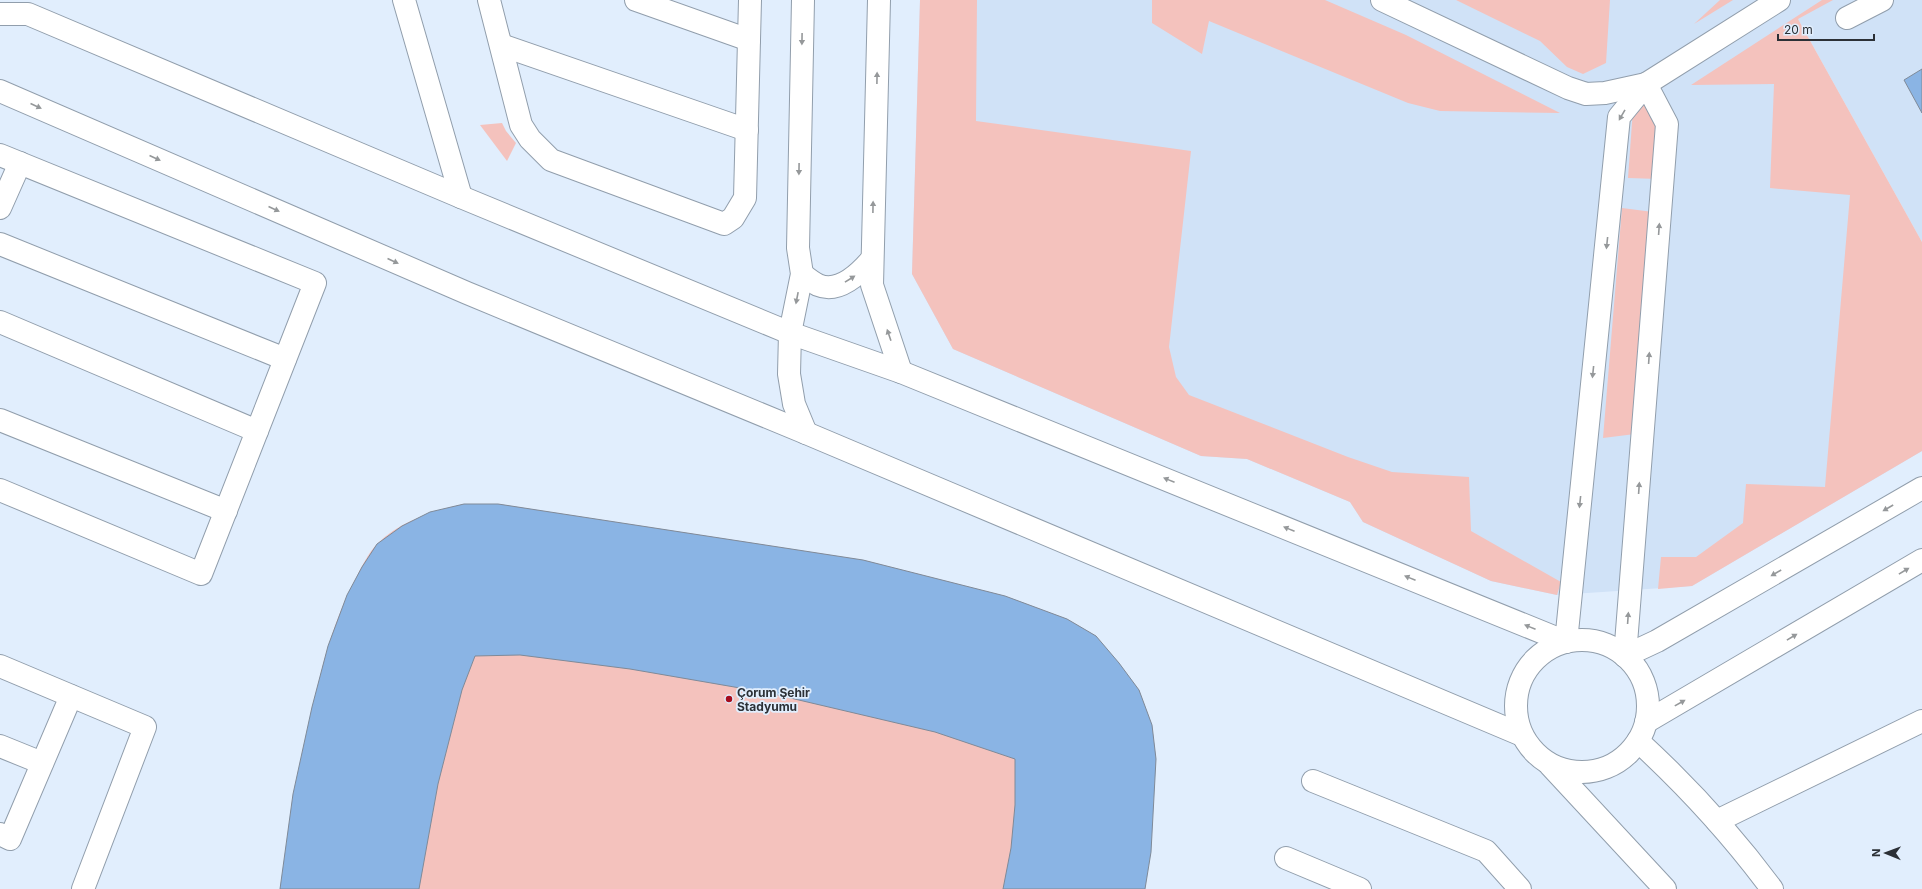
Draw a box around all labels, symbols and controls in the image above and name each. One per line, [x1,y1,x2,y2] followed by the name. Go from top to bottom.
[1778,16,1874,42] scale bar
[1784,22,1813,37] text: 20 m
[799,33,805,46] one-way arrow
[873,72,880,84] one-way arrow
[30,103,42,109] one-way arrow
[1619,109,1626,121] one-way arrow
[149,154,161,161] one-way arrow
[796,163,803,175] one-way arrow
[870,201,877,213] one-way arrow
[269,207,281,213] one-way arrow
[1655,223,1662,235] one-way arrow
[1603,237,1610,249] one-way arrow
[388,259,400,265] one-way arrow
[844,275,856,282] one-way arrow
[794,292,800,304] one-way arrow
[885,328,891,340] one-way arrow
[1645,352,1652,364] one-way arrow
[1590,366,1597,378] one-way arrow
[1162,477,1174,483] one-way arrow
[1635,482,1642,494] one-way arrow
[1577,496,1584,508] one-way arrow
[1882,504,1894,511] one-way arrow
[1283,526,1295,532] one-way arrow
[1898,568,1910,575] one-way arrow
[1770,569,1781,576] one-way arrow
[1404,575,1415,581] one-way arrow
[1625,611,1632,624] one-way arrow
[1525,624,1536,630] one-way arrow
[1786,634,1798,641] one-way arrow
[737,685,810,714] place label: Çorum Şehir Stadyumu
[724,694,734,704] marker: Çorum Şehir Stadyumu
[1674,700,1686,706] one-way arrow
[1866,833,1906,873] north arrow
[1869,849,1883,857] text: N

